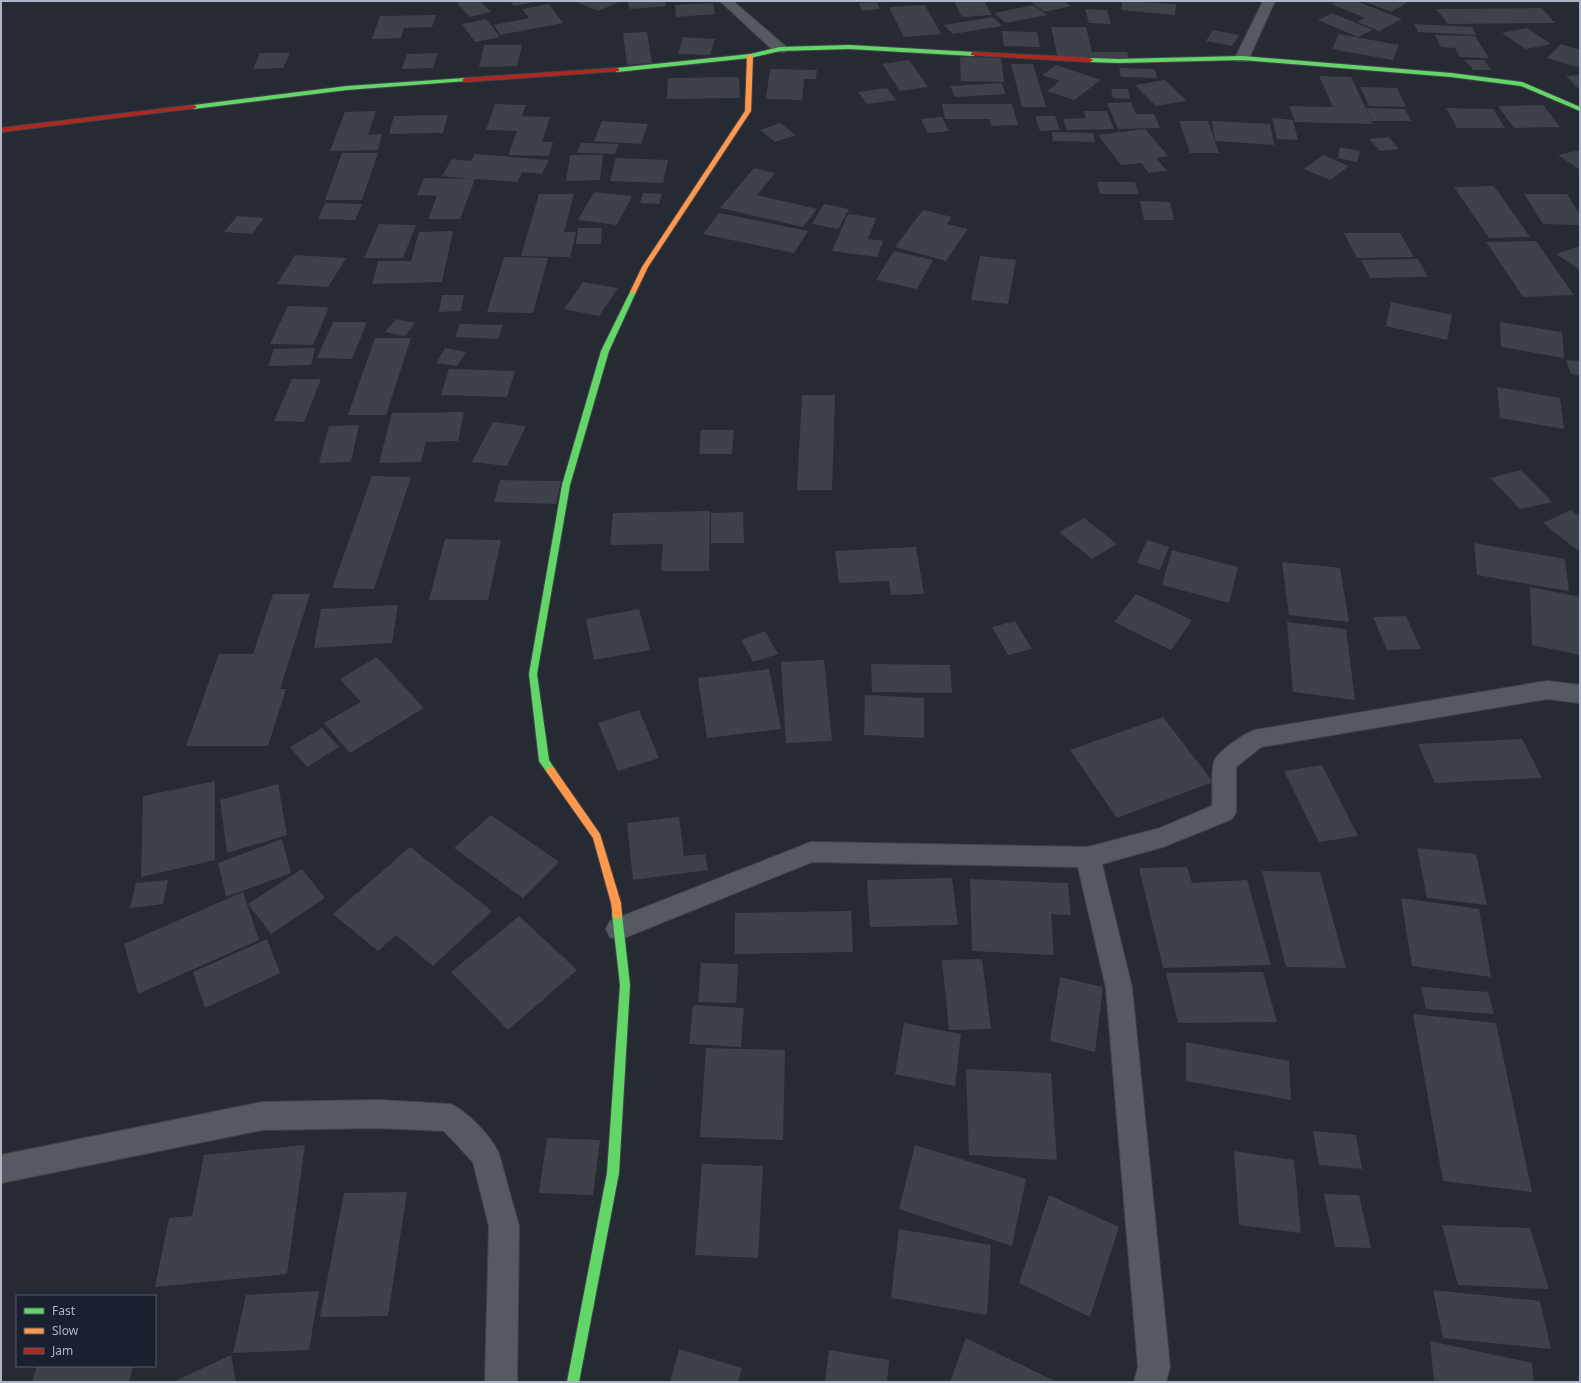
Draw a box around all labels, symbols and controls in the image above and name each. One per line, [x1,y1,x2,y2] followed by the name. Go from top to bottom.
[16,1295,156,1367] legend
[52,1302,76,1319] text: Fast
[52,1322,79,1339] text: Slow
[51,1342,73,1359] text: Jam

